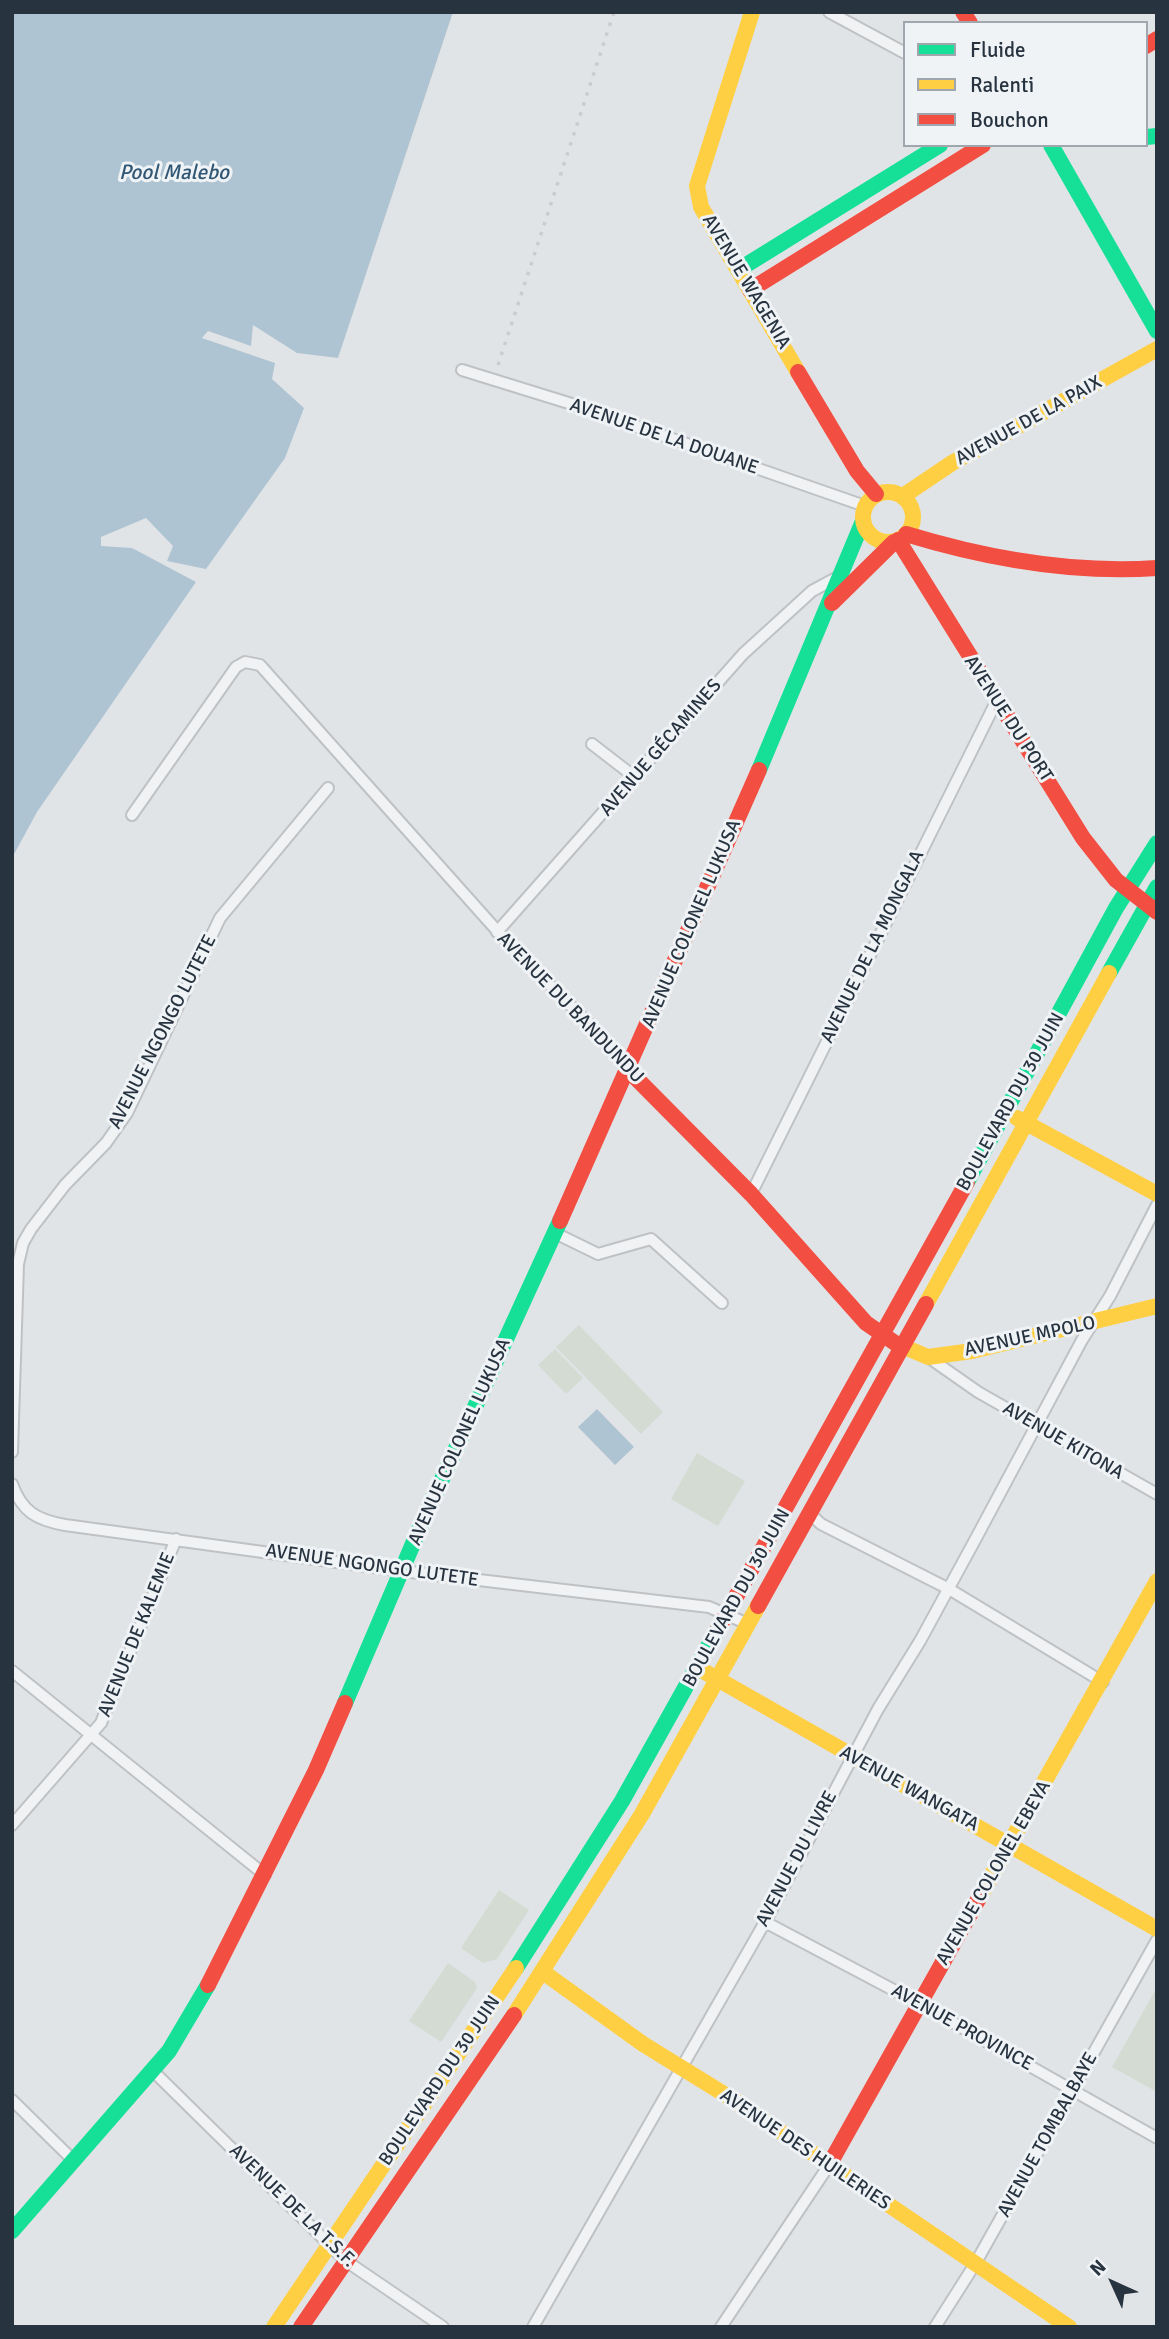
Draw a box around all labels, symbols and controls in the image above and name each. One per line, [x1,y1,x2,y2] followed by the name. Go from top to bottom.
[903,21,1148,147] legend
[970,37,1026,63] text: Fluide
[970,72,1034,98] text: Ralenti
[970,107,1049,133] text: Bouchon
[119,160,229,186] water label: Pool Malebo
[697,211,795,353] street label: AVENUE WAGENIA
[952,371,1106,471] street label: AVENUE DE LA PAIX
[567,394,761,480] street label: AVENUE DE LA DOUANE
[959,652,1057,786] street label: AVENUE DU PORT
[595,675,727,821] street label: AVENUE GÉCAMINES
[638,816,746,1032] street label: AVENUE COLONEL LUKUSA
[816,847,930,1047] street label: AVENUE DE LA MONGALA
[492,928,648,1088] street label: AVENUE DU BANDUNDU
[104,931,222,1133] street label: AVENUE NGONGO LUTETE
[953,1009,1069,1195] street label: BOULEVARD DU 30 JUIN
[962,1312,1098,1362] street label: AVENUE MPOLO
[404,1335,516,1549] street label: AVENUE COLONEL LUKUSA
[999,1397,1127,1485] street label: AVENUE KITONA
[679,1505,795,1691] street label: BOULEVARD DU 30 JUIN
[264,1540,480,1592] street label: AVENUE NGONGO LUTETE
[94,1549,180,1721] street label: AVENUE DE KALEMIE
[835,1741,983,1837] street label: AVENUE WANGATA
[932,1777,1056,1969] street label: AVENUE COLONEL EBEYA
[752,1787,842,1931] street label: AVENUE DU LIVRE
[887,1980,1037,2076] street label: AVENUE PROVINCE
[375,1992,505,2170] street label: BOULEVARD DU 30 JUIN
[993,2049,1103,2221] street label: AVENUE TOMBALBAYE
[715,2084,895,2216] street label: AVENUE DES HUILERIES
[224,2140,360,2272] street label: AVENUE DE LA T.S.F.
[1078,2248,1148,2318] north arrow
[1085,2255,1111,2281] text: N

